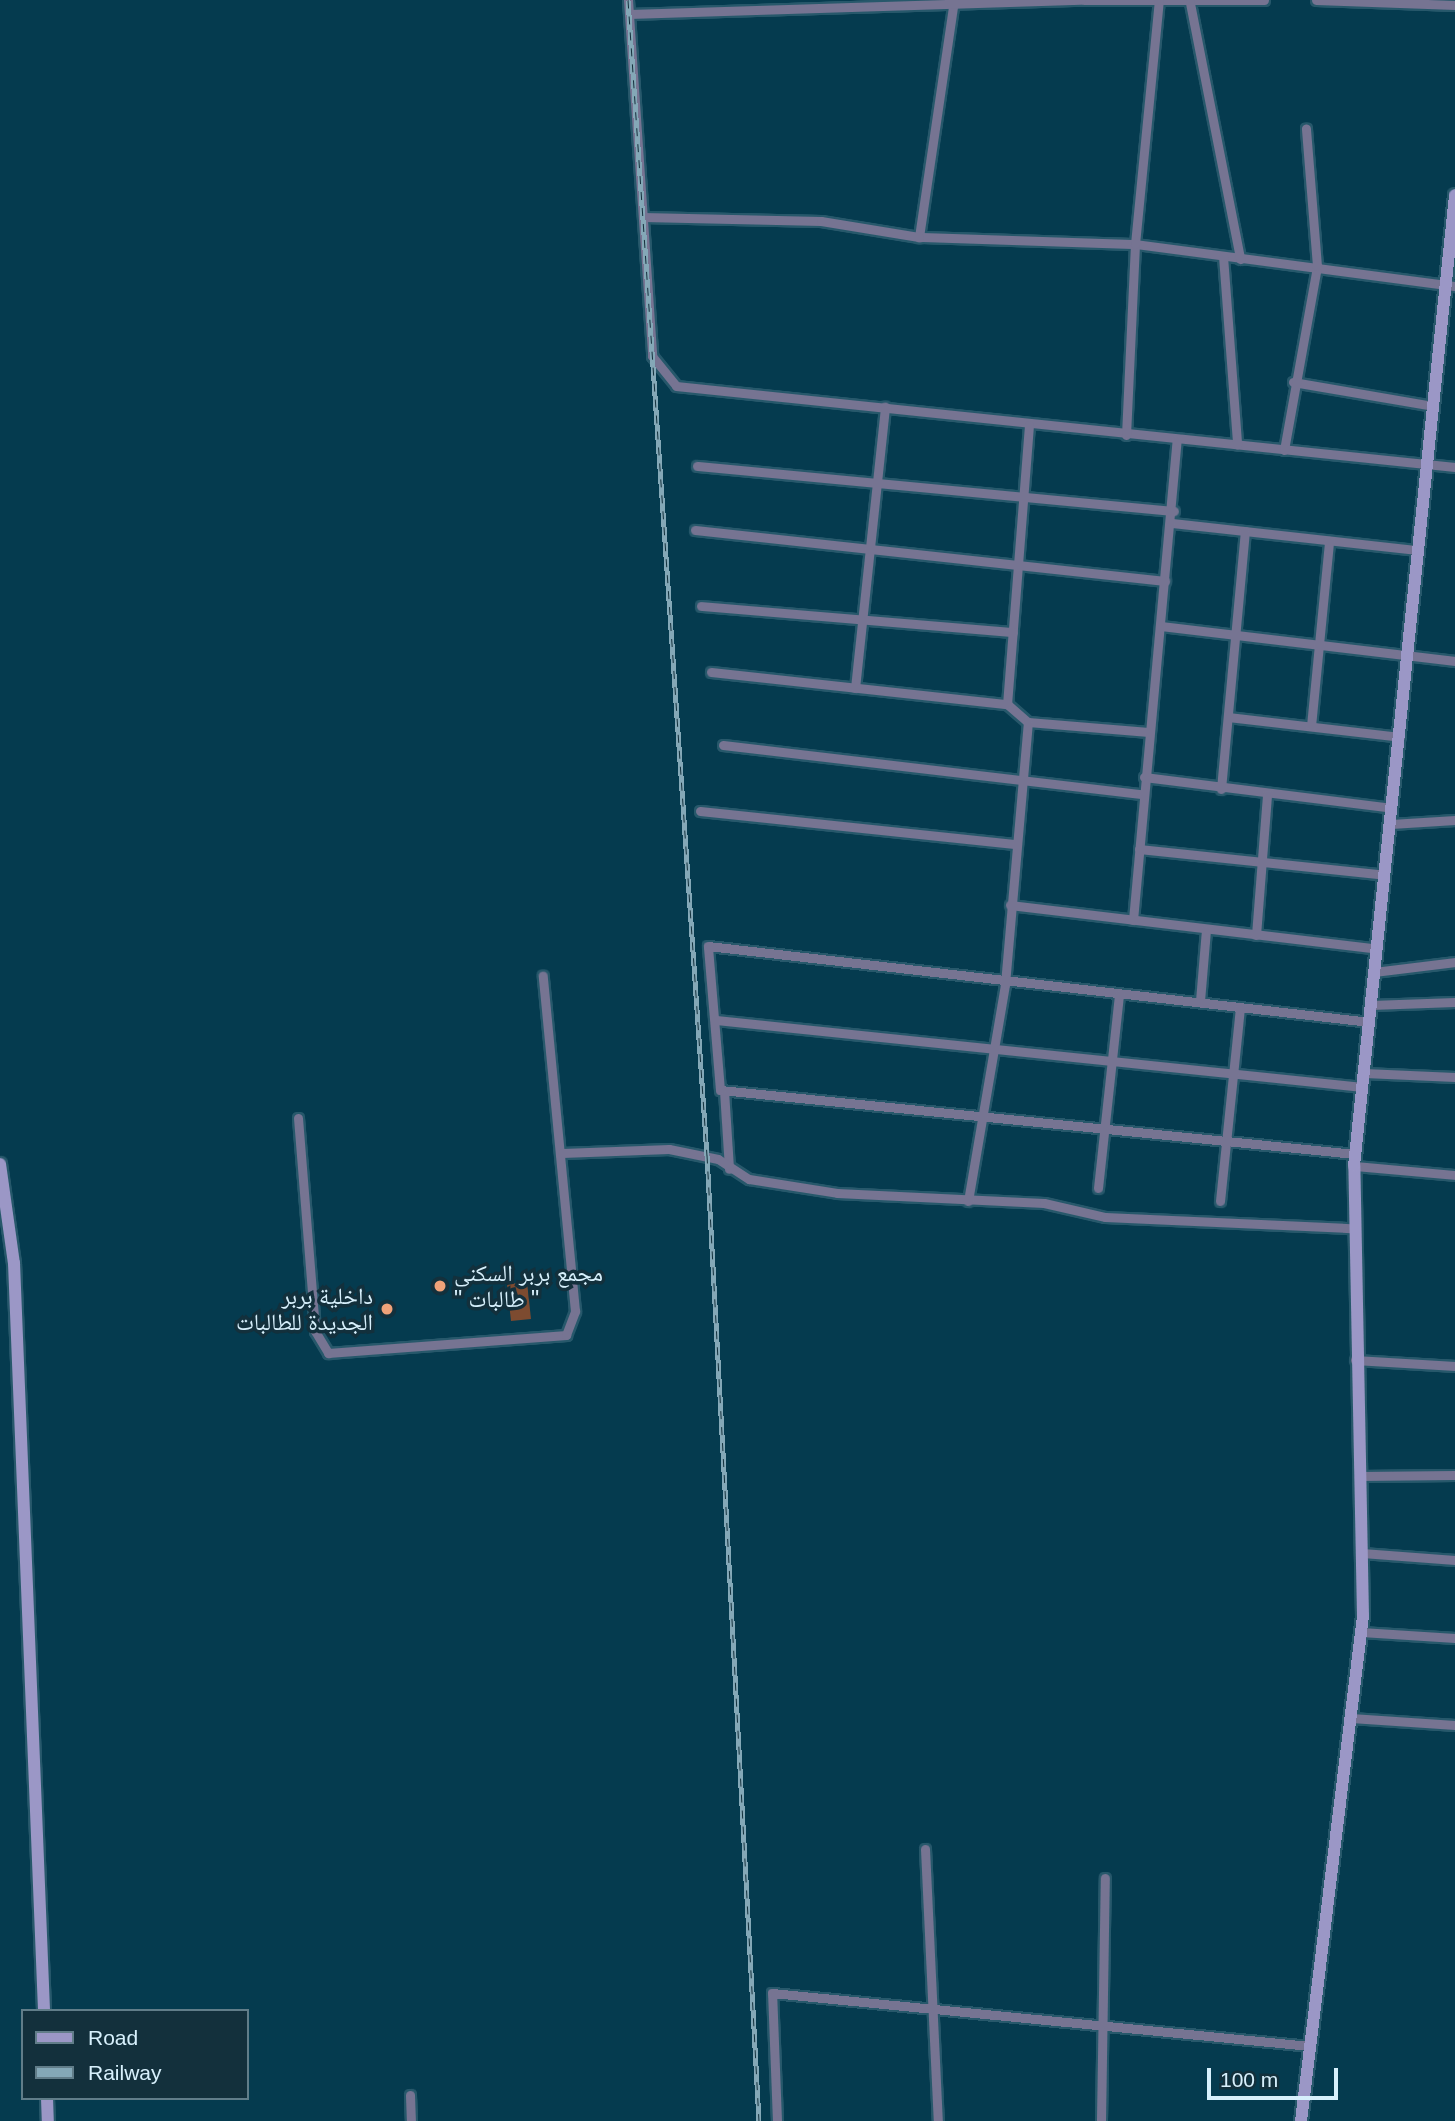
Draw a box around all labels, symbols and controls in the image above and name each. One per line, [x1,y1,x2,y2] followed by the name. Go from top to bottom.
[454,1259,603,1313] place label: مجمع بربر السكني " طالبات "
[432,1278,448,1294] marker: مجمع بربر السكني " طالبات "
[236,1282,373,1336] place label: داخلية بربر الجديدة للطالبات
[379,1301,395,1317] marker: داخلية بربر الجديدة للطالبات
[21,2009,248,2100] legend
[88,2026,138,2049] text: Road
[1210,2054,1341,2098] scale bar
[88,2061,162,2084] text: Railway
[1220,2068,1278,2091] text: 100 m

